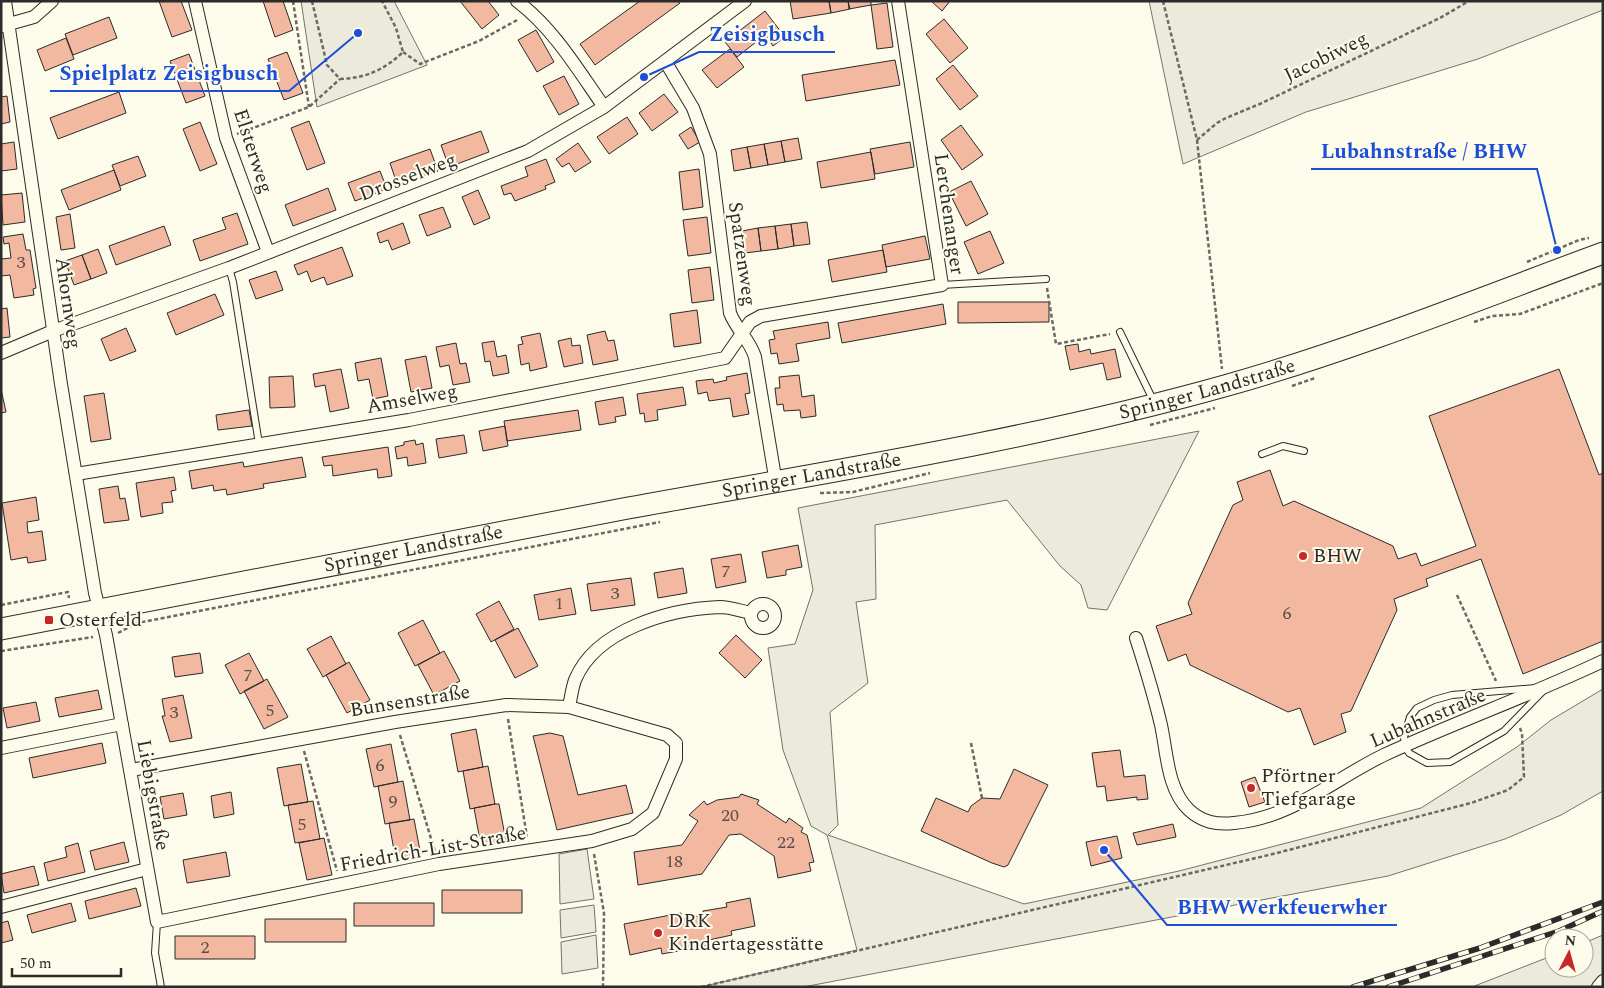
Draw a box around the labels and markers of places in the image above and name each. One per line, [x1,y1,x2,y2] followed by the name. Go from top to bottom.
[699,16,835,52] callout: Zeisigbusch
[50,55,289,91] callout: Spielplatz Zeisigbusch
[1311,133,1537,169] callout: Lubahnstraße / BHW
[1313,541,1362,571] place label: BHW
[1297,550,1309,562] marker: BHW
[59,605,142,635] place label: Osterfeld
[43,614,55,626] marker: Osterfeld
[1261,761,1356,814] place label: Pförtner Tiefgarage
[1245,782,1257,794] marker: Pförtner Tiefgarage
[1167,889,1397,925] callout: BHW Werkfeuerwher
[668,906,824,959] place label: DRK Kindertagesstätte
[652,927,664,939] marker: DRK Kindertagesstätte

